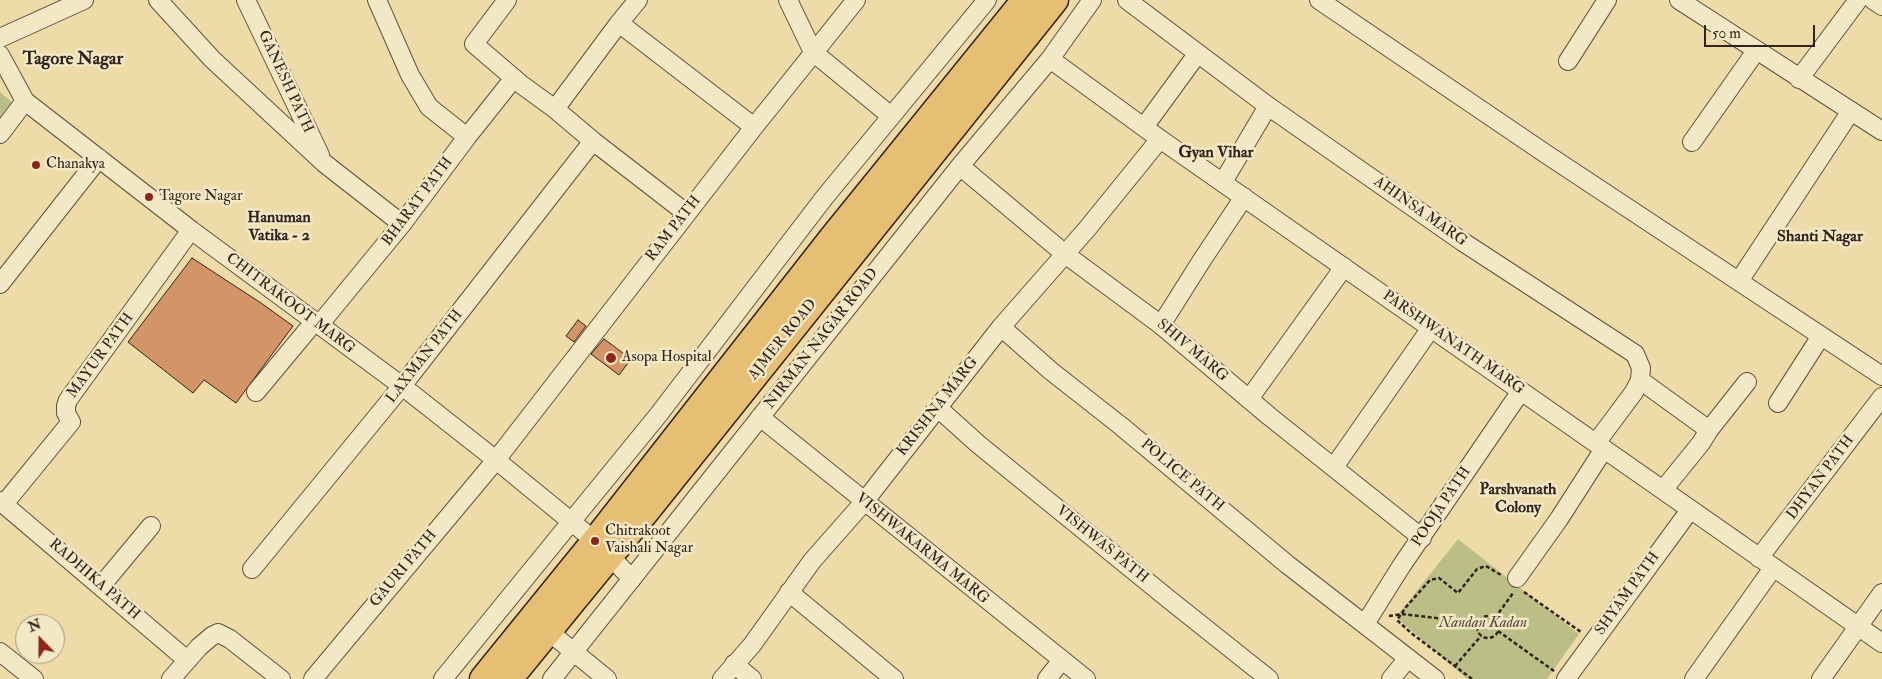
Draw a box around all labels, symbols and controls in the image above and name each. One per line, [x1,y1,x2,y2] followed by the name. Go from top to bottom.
[1707,15,1818,47] scale bar
[1712,24,1741,43] text: 50 m
[253,28,317,136] street label: GANESH PATH
[23,49,123,71] district label: Tagore Nagar
[1178,144,1254,164] district label: Gyan Vihar
[379,154,457,250] street label: BHARAT PATH
[46,156,105,174] place label: Chanakya
[30,159,42,171] marker: Chanakya
[1370,173,1470,251] street label: AHINSA MARG
[159,188,243,206] place label: Tagore Nagar
[143,191,155,203] marker: Tagore Nagar
[643,192,705,266] street label: RAM PATH
[247,209,311,247] district label: Hanuman Vatika - 2
[1777,228,1863,248] district label: Shanti Nagar
[222,250,358,358] street label: CHITRAKOOT MARG
[761,265,883,413] street label: NIRMAN NAGAR ROAD
[1379,287,1527,399] street label: PARSHWANATH MARG
[745,296,821,384] street label: AJMER ROAD
[383,307,467,407] street label: LAXMAN PATH
[64,310,138,402] street label: MAYUR PATH
[1153,316,1231,386] street label: SHIV MARG
[622,349,712,367] place label: Asopa Hospital
[604,351,618,365] marker: Asopa Hospital
[894,354,982,460] street label: KRISHNA MARG
[1783,432,1859,524] street label: DHYAN PATH
[1137,436,1227,516] street label: POLICE PATH
[1409,464,1475,550] street label: POOJA PATH
[1480,481,1556,519] district label: Parshvanath Colony
[852,490,992,608] street label: VISHWAKARMA MARG
[1052,502,1152,588] street label: VISHWAS PATH
[605,523,693,558] place label: Chitrakoot Vaishali Nagar
[367,527,441,611] street label: GAURI PATH
[589,535,601,547] marker: Chitrakoot Vaishali Nagar
[45,536,143,624] street label: RADHIKA PATH
[1592,549,1664,639] street label: SHYAM PATH
[15,614,65,664] north arrow
[26,615,44,636] text: N
[1439,615,1527,633] park label: Nandan Kadan

